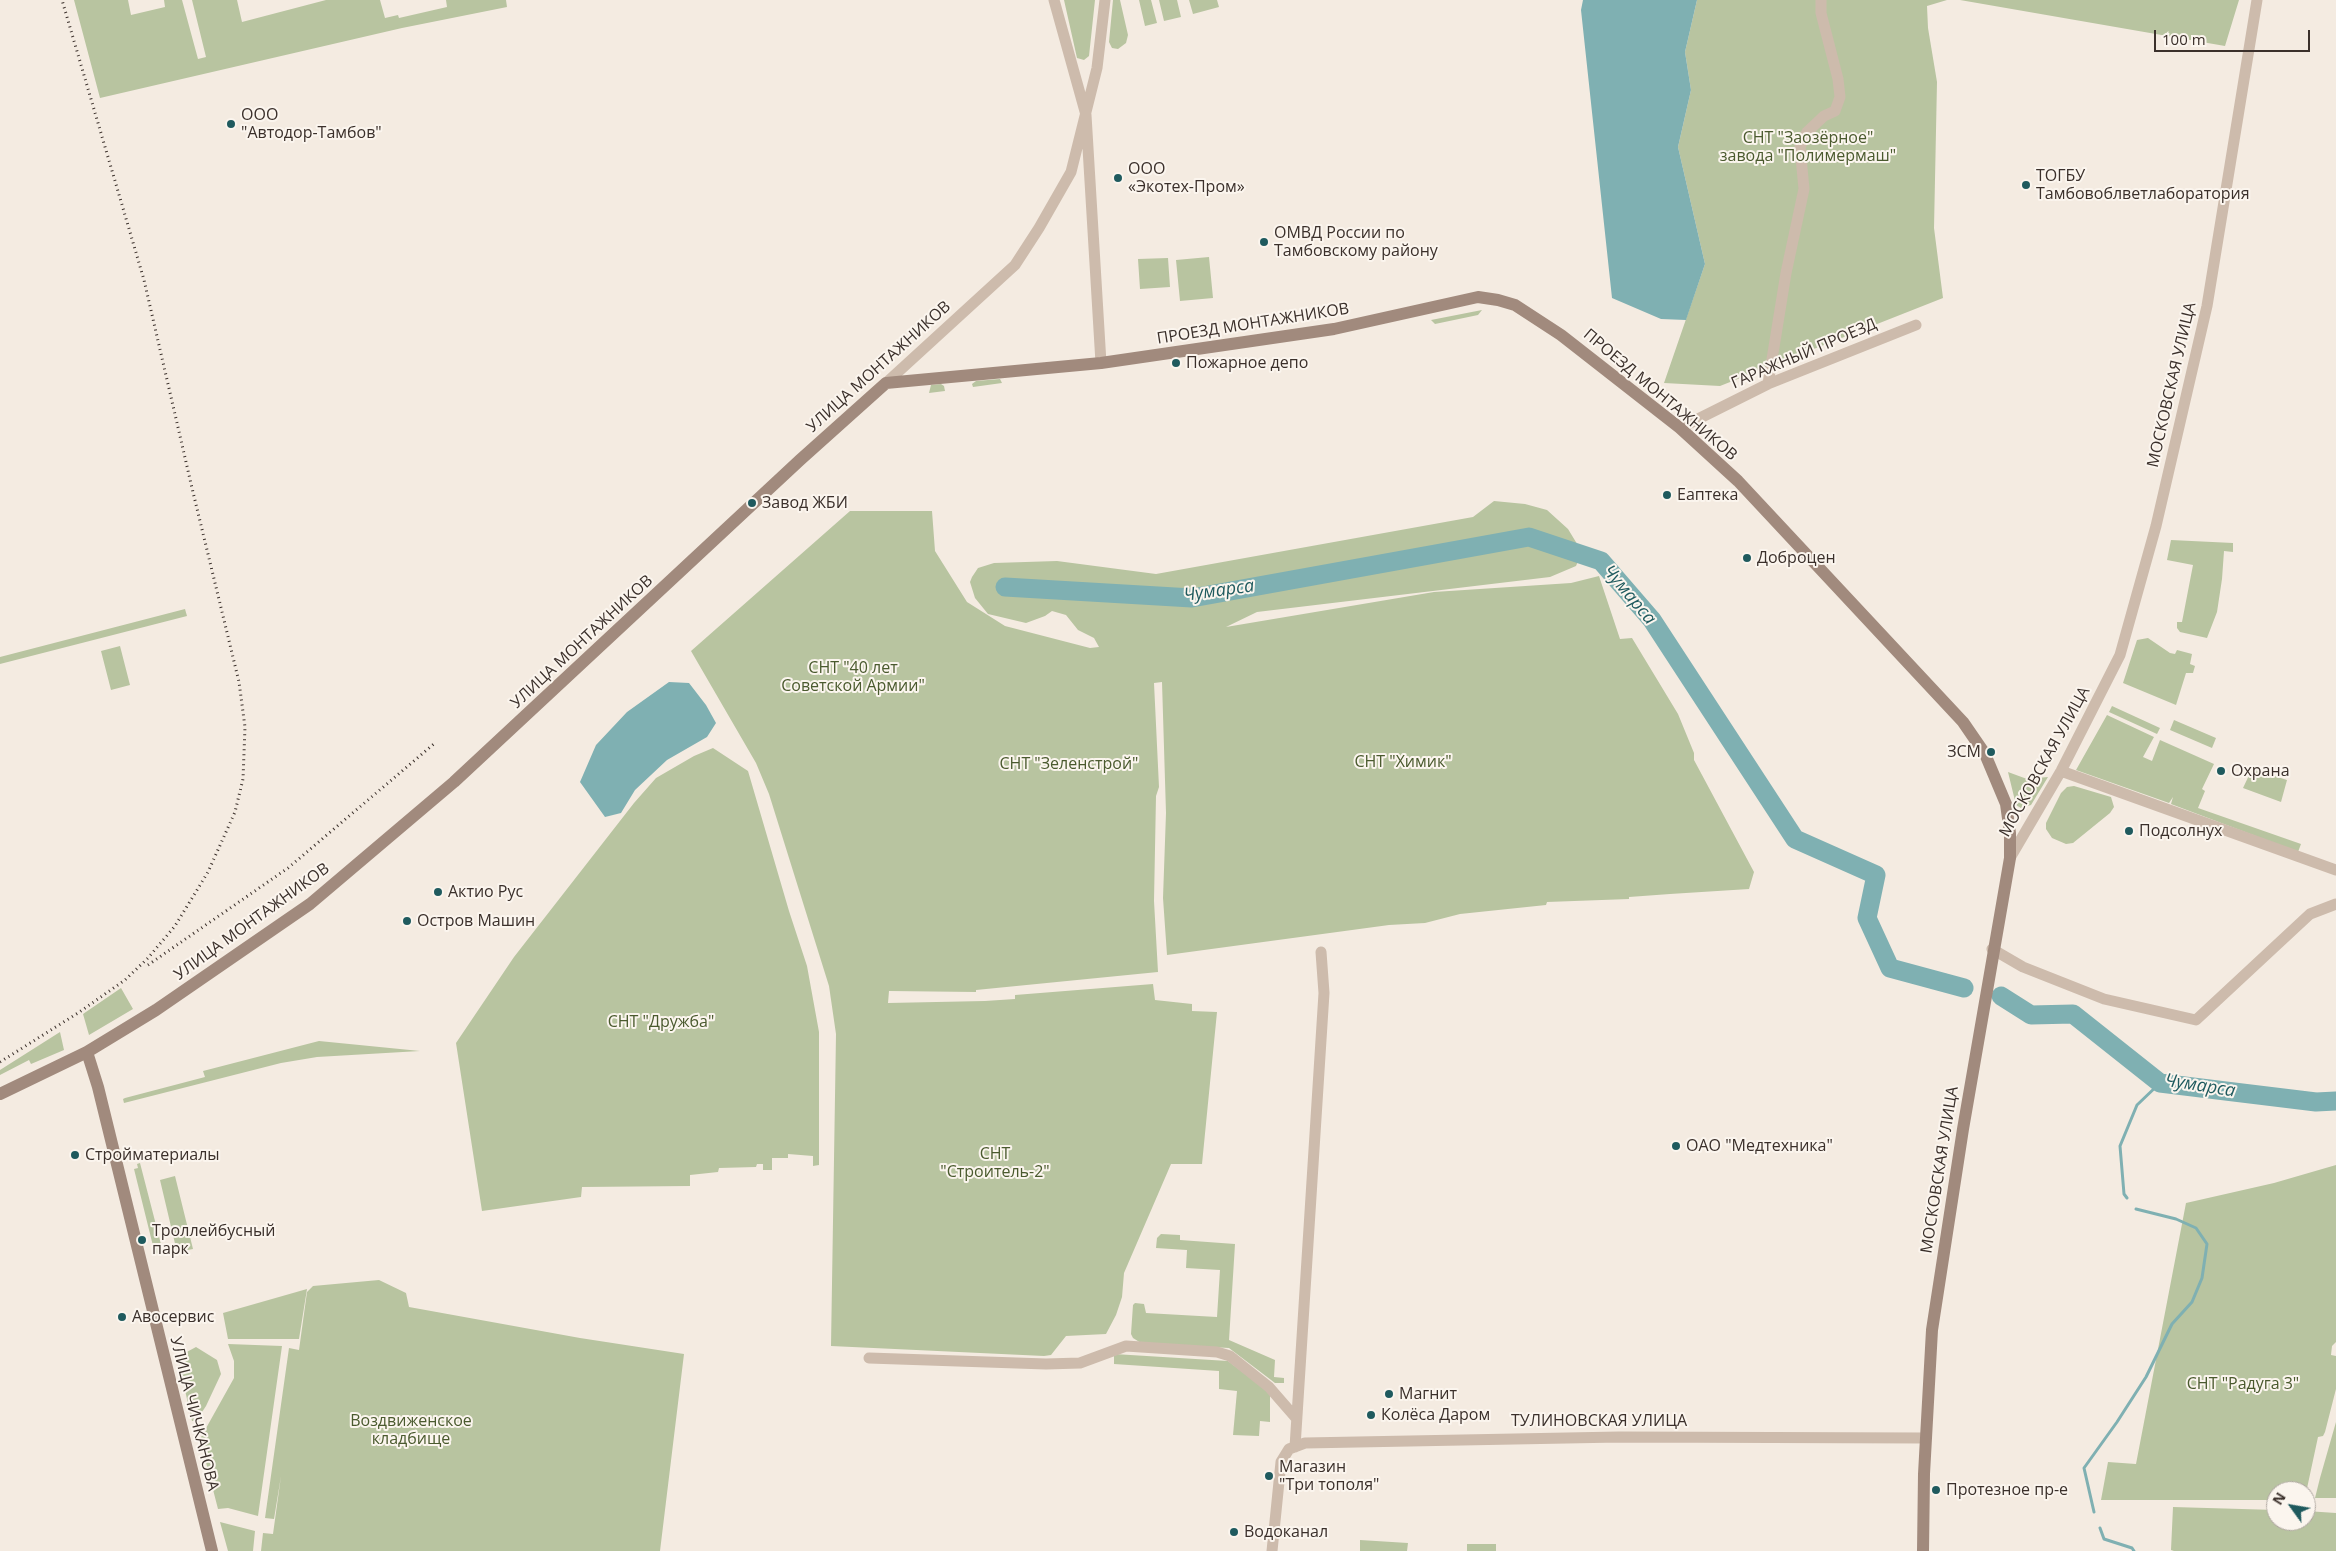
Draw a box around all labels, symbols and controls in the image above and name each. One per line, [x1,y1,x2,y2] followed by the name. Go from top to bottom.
[2156,20,2312,52] scale bar
[2162,29,2206,49] text: 100 m
[241,105,382,143] place label: ООО "Автодор-Тамбов"
[225,118,237,130] marker: ООО "Автодор-Тамбов"
[1720,128,1896,166] park label: СНТ "Заозёрное" завода "Полимермаш"
[1128,159,1245,197] place label: ООО «Экотех-Пром»
[2036,166,2250,204] place label: ТОГБУ Тамбовоблветлаборатория
[1112,172,1124,184] marker: ООО «Экотех-Пром»
[2020,179,2032,191] marker: ТОГБУ Тамбовоблветлаборатория
[1274,223,1438,261] place label: ОМВД России по Тамбовскому району
[1258,236,1270,248] marker: ОМВД России по Тамбовскому району
[803,297,955,437] street label: УЛИЦА МОНТАЖНИКОВ
[1155,299,1351,349] street label: ПРОЕЗД МОНТАЖНИКОВ
[2144,301,2200,469] street label: МОСКОВСКАЯ УЛИЦА
[1728,315,1880,393] street label: ГАРАЖНЫЙ ПРОЕЗД
[1579,325,1741,465] street label: ПРОЕЗД МОНТАЖНИКОВ
[1186,353,1308,373] place label: Пожарное депо
[1170,357,1182,369] marker: Пожарное депо
[1677,485,1738,505] place label: Еаптека
[1661,489,1673,501] marker: Еаптека
[762,493,848,513] place label: Завод ЖБИ
[746,497,758,509] marker: Завод ЖБИ
[1757,548,1836,568] place label: Доброцен
[1741,552,1753,564] marker: Доброцен
[1598,561,1660,629] water label: Чумарса
[507,571,657,713] street label: УЛИЦА МОНТАЖНИКОВ
[1182,575,1256,607] water label: Чумарса
[781,658,925,696] park label: СНТ "40 лет Советской Армии"
[1996,683,2094,841] street label: МОСКОВСКАЯ УЛИЦА
[1947,742,1981,762] place label: ЗСМ
[1985,746,1997,758] marker: ЗСМ
[1354,752,1452,772] park label: СНТ "Химик"
[1000,754,1138,774] park label: СНТ "Зеленстрой"
[2231,761,2290,781] place label: Охрана
[2215,765,2227,777] marker: Охрана
[2139,821,2222,841] place label: Подсолнух
[2123,825,2135,837] marker: Подсолнух
[171,859,333,985] street label: УЛИЦА МОНТАЖНИКОВ
[448,882,523,902] place label: Актио Рус
[432,886,444,898] marker: Актио Рус
[417,911,535,931] place label: Остров Машин
[401,915,413,927] marker: Остров Машин
[608,1012,714,1032] park label: СНТ "Дружба"
[2163,1070,2237,1102] water label: Чумарса
[1917,1085,1963,1255] street label: МОСКОВСКАЯ УЛИЦА
[1686,1136,1833,1156] place label: ОАО "Медтехника"
[1670,1140,1682,1152] marker: ОАО "Медтехника"
[940,1144,1050,1182] park label: СНТ "Строитель-2"
[85,1145,220,1165] place label: Стройматериалы
[69,1149,81,1161] marker: Стройматериалы
[152,1221,275,1259] place label: Троллейбусный парк
[136,1234,148,1246] marker: Троллейбусный парк
[132,1307,214,1327] place label: Авосервис
[116,1311,128,1323] marker: Авосервис
[166,1335,222,1493] street label: УЛИЦА ЧИЧКАНОВА
[2187,1374,2299,1394] park label: СНТ "Радуга 3"
[1399,1384,1457,1404] place label: Магнит
[1383,1388,1395,1400] marker: Магнит
[1381,1405,1490,1425] place label: Колёса Даром
[1365,1409,1377,1421] marker: Колёса Даром
[350,1411,472,1449] park label: Воздвиженское кладбище
[1511,1411,1687,1431] street label: ТУЛИНОВСКАЯ УЛИЦА
[1279,1457,1379,1495] place label: Магазин "Три тополя"
[1263,1470,1275,1482] marker: Магазин "Три тополя"
[1946,1480,2068,1500] place label: Протезное пр-е
[2266,1481,2316,1531] north arrow
[1930,1484,1942,1496] marker: Протезное пр-е
[2268,1488,2290,1508] text: N
[1244,1522,1328,1542] place label: Водоканал
[1228,1526,1240,1538] marker: Водоканал

